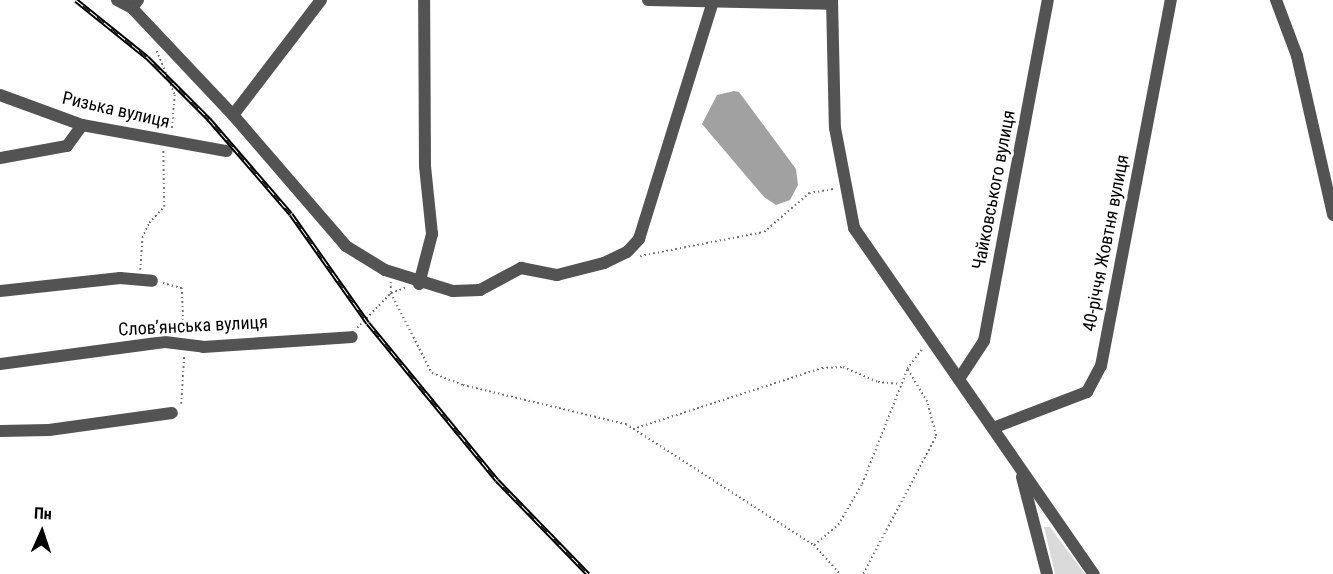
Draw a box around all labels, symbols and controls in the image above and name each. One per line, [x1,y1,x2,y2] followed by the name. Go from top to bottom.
[60,87,172,133] street label: Ризька вулиця
[968,108,1020,272] street label: Чайковського вулиця
[1078,153,1134,333] street label: 40-річчя Жовтня вулиця
[118,311,268,341] street label: Слов’янська вулиця
[12,502,72,562] north arrow
[34,504,52,523] text: Пн

